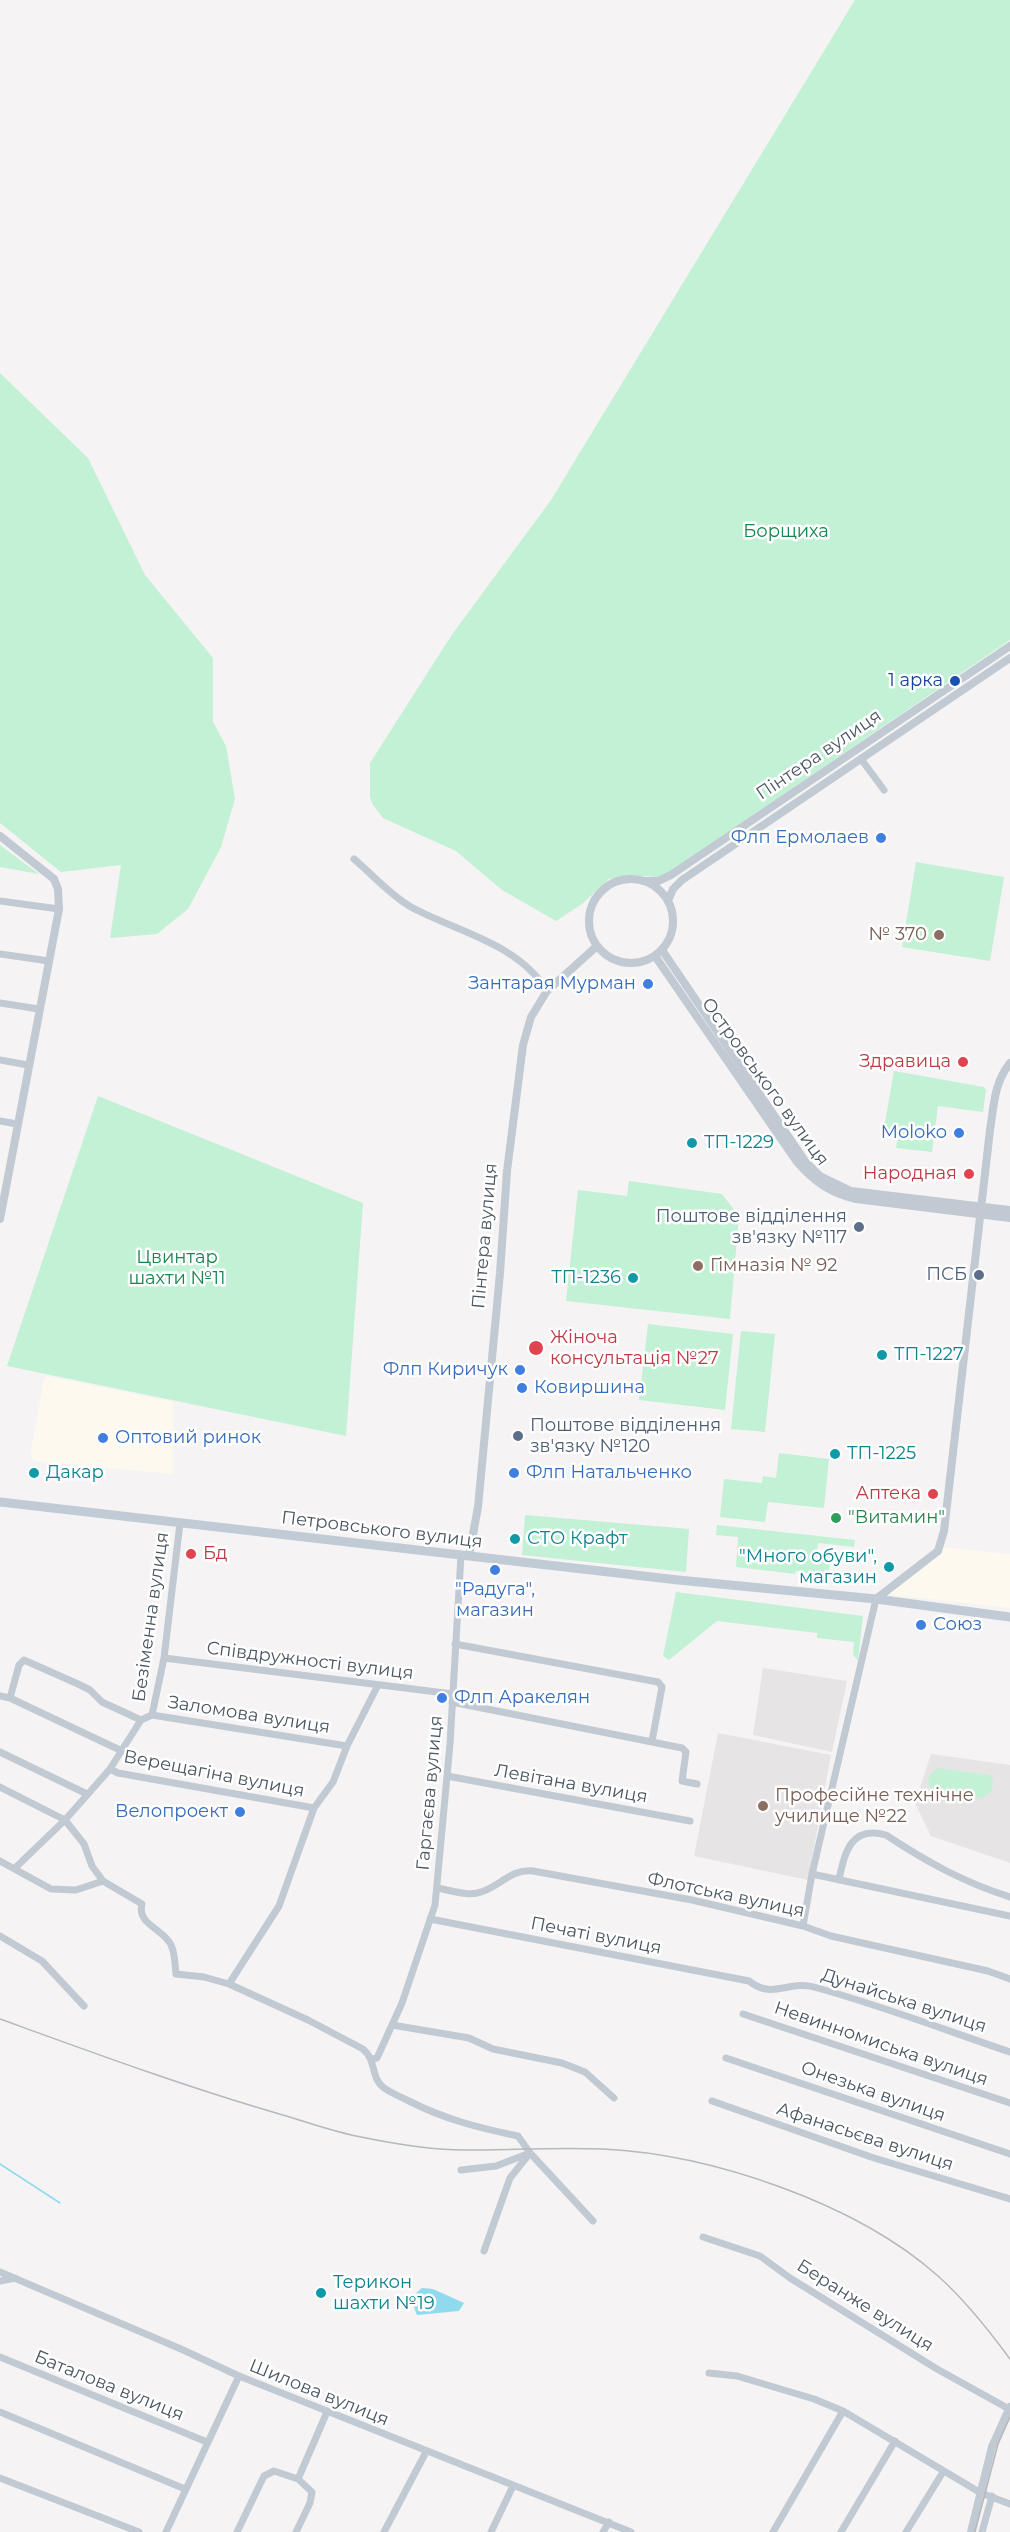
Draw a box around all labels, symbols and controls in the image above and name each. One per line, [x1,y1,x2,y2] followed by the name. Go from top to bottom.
[743,521,829,543] park label: Борщиха
[888,670,943,692] place label: 1 арка
[948,674,962,688] marker: 1 арка
[752,705,886,805] street label: Пінтера вулиця
[731,827,869,849] place label: Флп Ермолаев
[874,831,888,845] marker: Флп Ермолаев
[869,924,927,946] place label: № 370
[932,928,946,942] marker: № 370
[468,973,636,995] place label: Зантарая Мурман
[641,977,655,991] marker: Зантарая Мурман
[697,994,833,1170] street label: Островського вулиця
[859,1051,951,1073] place label: Здравица
[956,1055,970,1069] marker: Здравица
[881,1122,947,1144] place label: Moloko
[952,1126,966,1140] marker: Moloko
[704,1132,774,1154] place label: ТП-1229
[685,1136,699,1150] marker: ТП-1229
[468,1162,502,1310] street label: Пінтера вулиця
[863,1163,957,1185] place label: Народная
[962,1167,976,1181] marker: Народная
[656,1206,847,1248] place label: Поштове відділення зв'язку №117
[852,1220,866,1234] marker: Поштове відділення зв'язку №117
[128,1247,226,1290] park label: Цвинтар шахти №11
[710,1255,838,1277] place label: Гімназія № 92
[691,1259,705,1273] marker: Гімназія № 92
[926,1264,967,1286] place label: ПСБ
[551,1267,621,1289] place label: ТП-1236
[972,1268,986,1282] marker: ПСБ
[626,1271,640,1285] marker: ТП-1236
[550,1327,719,1370] place label: Жіноча консультація №27
[527,1339,545,1357] marker: Жіноча консультація №27
[894,1344,964,1366] place label: ТП-1227
[875,1348,889,1362] marker: ТП-1227
[383,1359,508,1381] place label: Флп Киричук
[513,1363,527,1377] marker: Флп Киричук
[534,1377,645,1399] place label: Ковиршина
[515,1381,529,1395] marker: Ковиршина
[530,1415,721,1458] place label: Поштове відділення зв'язку №120
[115,1427,261,1449] place label: Оптовий ринок
[511,1429,525,1443] marker: Поштове відділення зв'язку №120
[96,1431,110,1445] marker: Оптовий ринок
[847,1443,916,1465] place label: ТП-1225
[828,1447,842,1461] marker: ТП-1225
[46,1462,104,1484] place label: Дакар
[526,1462,692,1484] place label: Флп Натальченко
[27,1466,41,1480] marker: Дакар
[507,1466,521,1480] marker: Флп Натальченко
[855,1483,921,1505] place label: Аптека
[926,1487,940,1501] marker: Аптека
[280,1507,484,1553] street label: Петровського вулиця
[848,1507,945,1529] place label: "Витамин"
[829,1511,843,1525] marker: "Витамин"
[527,1528,628,1550] place label: СТО Крафт
[128,1531,174,1703] street label: Безіменна вулиця
[508,1532,522,1546] marker: СТО Крафт
[203,1543,228,1565] place label: Бд
[739,1546,877,1588] place label: "Много обуви", магазин
[184,1547,198,1561] marker: Бд
[882,1560,896,1574] marker: "Много обуви", магазин
[488,1563,502,1577] marker: "Радуга", магазин
[455,1579,535,1622] place label: "Радуга", магазин
[933,1614,982,1636] place label: Союз
[914,1618,928,1632] marker: Союз
[205,1638,415,1684] street label: Співдружності вулиця
[454,1687,590,1709] place label: Флп Аракелян
[435,1691,449,1705] marker: Флп Аракелян
[166,1692,332,1738] street label: Заломова вулиця
[412,1715,448,1871] street label: Гаргаєва вулиця
[122,1746,306,1802] street label: Верещагіна вулиця
[493,1760,649,1808] street label: Левітана вулиця
[775,1785,974,1828] place label: Професійне технічне училище №22
[756,1799,770,1813] marker: Професійне технічне училище №22
[115,1801,228,1823] place label: Велопроект
[233,1805,247,1819] marker: Велопроект
[645,1868,807,1922] street label: Флотська вулиця
[529,1913,663,1959] street label: Печаті вулиця
[819,1964,989,2038] street label: Дунайська вулиця
[771,1997,991,2091] street label: Невинномиська вулиця
[798,2057,948,2127] street label: Онезька вулиця
[774,2098,956,2176] street label: Афанасьєва вулиця
[793,2255,937,2357] street label: Беранже вулиця
[333,2272,435,2314] place label: Терикон шахти №19
[314,2286,328,2300] marker: Терикон шахти №19
[31,2346,187,2426] street label: Баталова вулиця
[246,2355,392,2431] street label: Шилова вулиця

